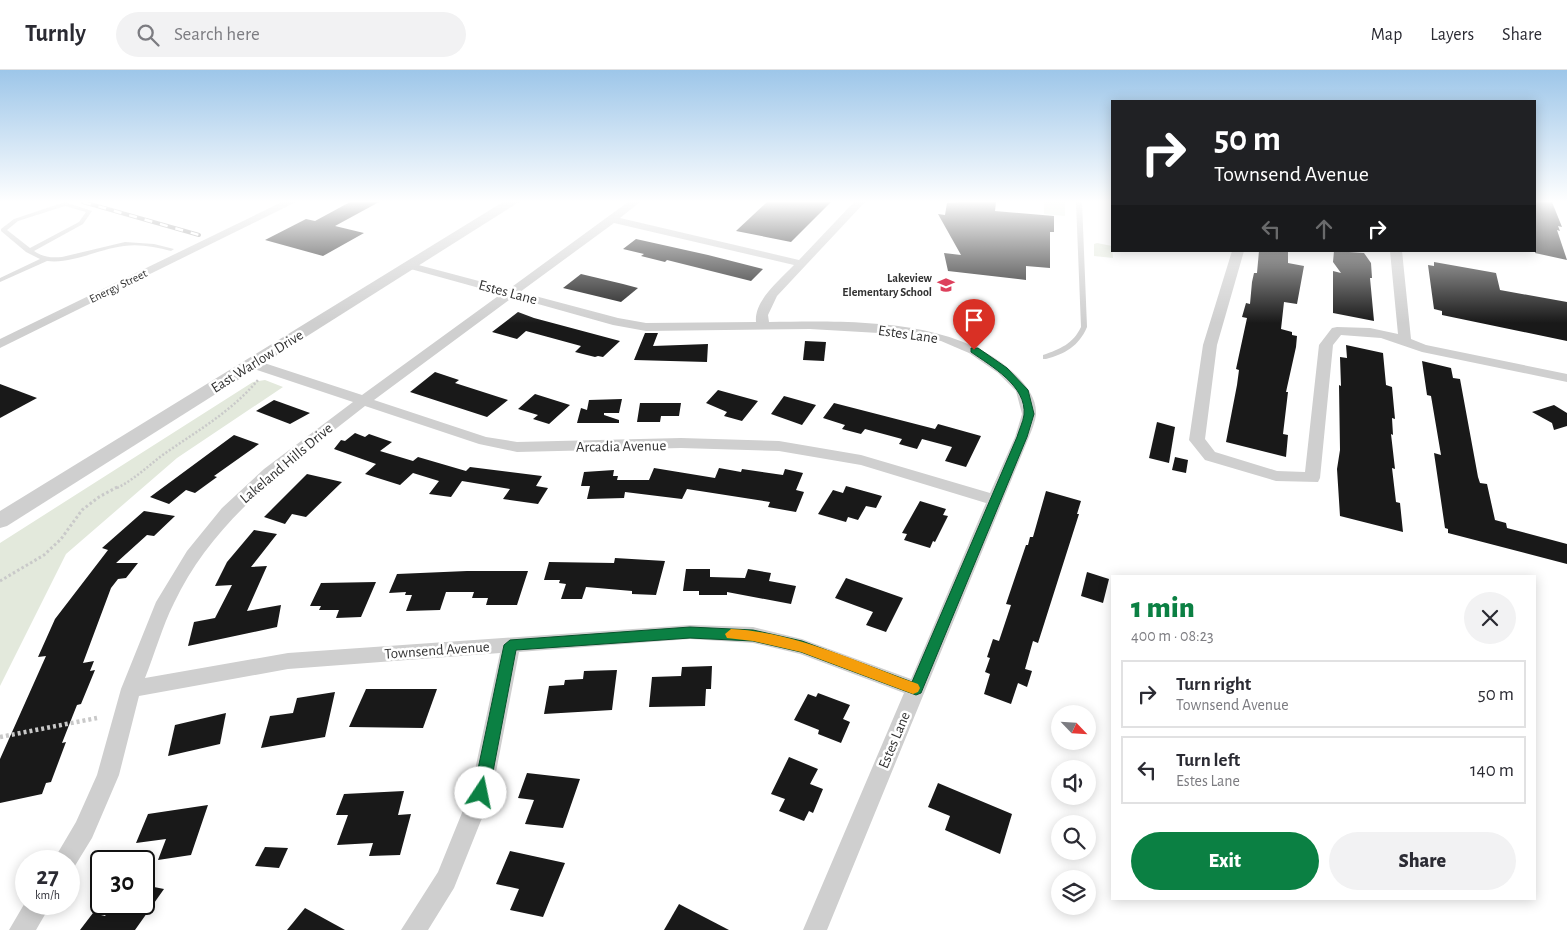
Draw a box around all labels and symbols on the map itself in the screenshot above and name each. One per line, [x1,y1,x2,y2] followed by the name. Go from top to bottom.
[87,267,149,306] street label: Energy Street
[842,272,933,299] place label: Lakeview Elementary School
[936,275,956,295] school or university icon: Lakeview Elementary School
[477,277,539,308] street label: Estes Lane
[953,299,995,350] pin
[877,323,939,346] street label: Estes Lane
[209,327,306,396] street label: East Warlow Drive
[237,420,336,506] street label: Lakeland Hills Drive
[576,438,666,455] street label: Arcadia Avenue
[384,639,490,662] street label: Townsend Avenue
[1051,705,1096,750] north arrow
[876,710,913,771] street label: Estes Lane
[454,766,506,818] position arrow
[90,850,155,915] speed limit sign: 30

